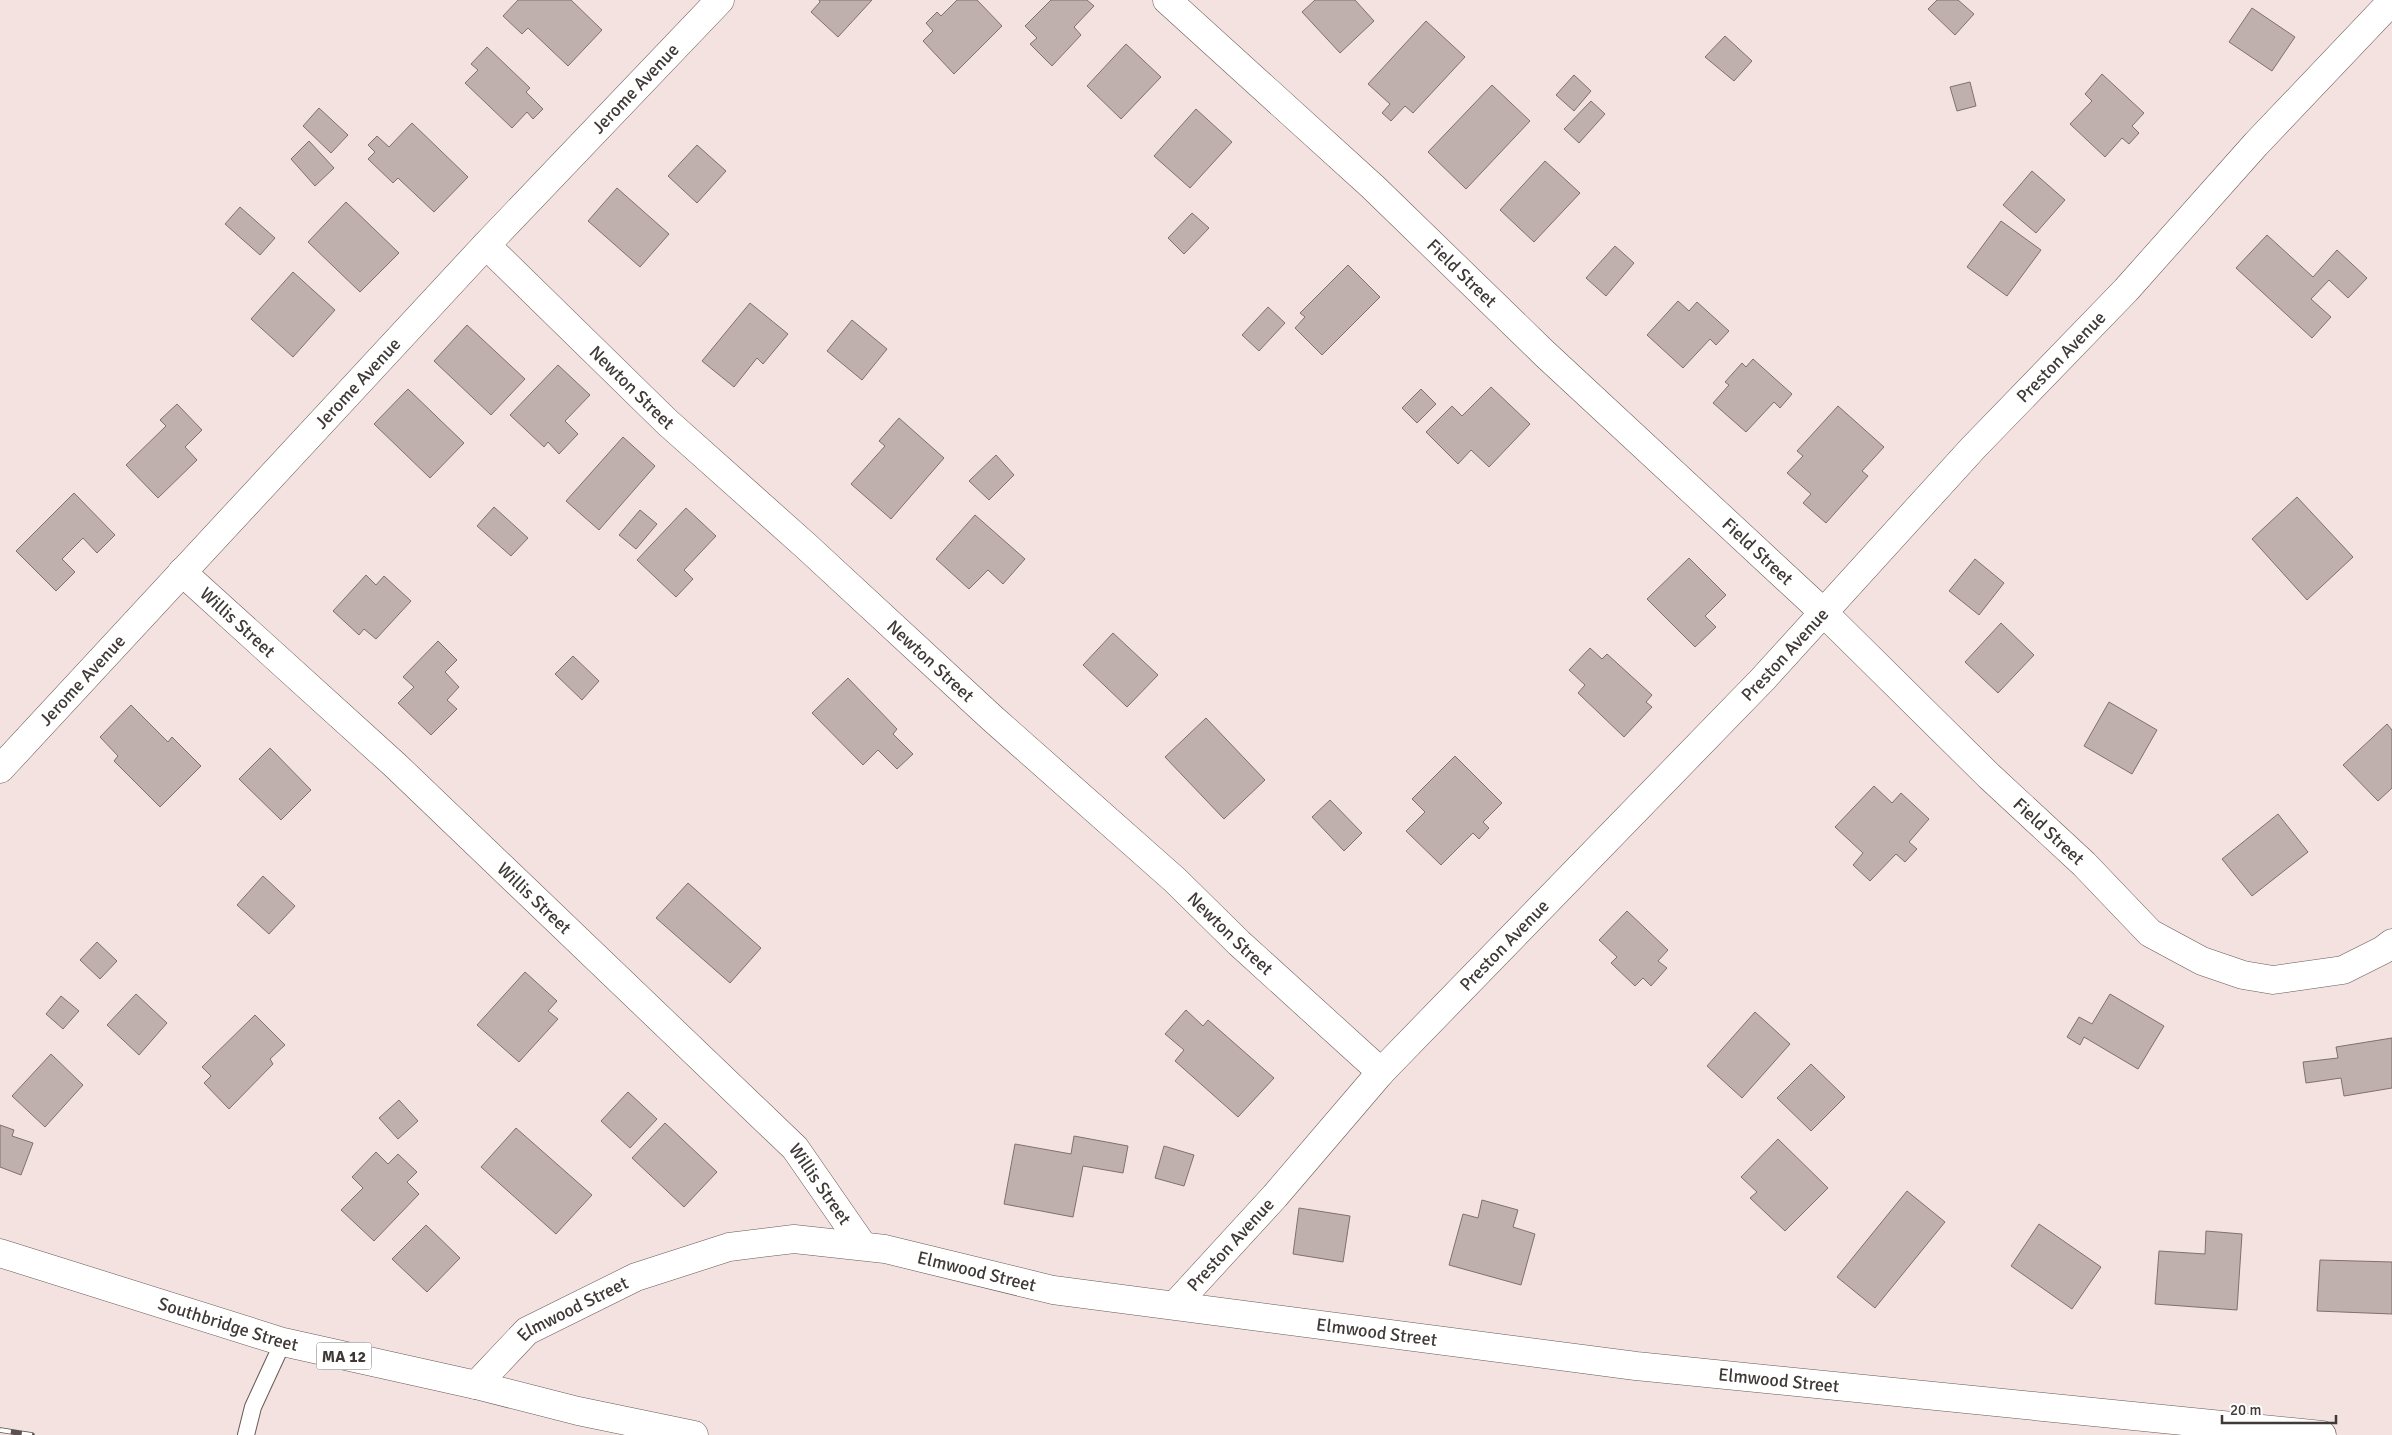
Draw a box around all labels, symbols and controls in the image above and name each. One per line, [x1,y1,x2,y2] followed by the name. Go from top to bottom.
[587,39,684,138] street label: Jerome Avenue
[1422,234,1501,312] street label: Field Street
[2012,307,2110,407] street label: Preston Avenue
[310,333,405,434] street label: Jerome Avenue
[585,341,679,434] street label: Newton Street
[1718,513,1798,590] street label: Field Street
[195,583,280,662] street label: Willis Street
[1737,603,1833,706] street label: Preston Avenue
[882,616,979,707] street label: Newton Street
[35,630,130,730] street label: Jerome Avenue
[2009,793,2089,870] street label: Field Street
[492,858,576,939] street label: Willis Street
[1183,887,1278,980] street label: Newton Street
[1455,895,1554,995] street label: Preston Avenue
[784,1139,856,1229] street label: Willis Street
[1182,1193,1279,1296] street label: Preston Avenue
[915,1246,1038,1296] street label: Elmwood Street
[512,1272,632,1346] street label: Elmwood Street
[155,1292,300,1356] street label: Southbridge Street
[1315,1313,1438,1351] street label: Elmwood Street
[316,1342,372,1370] road number: MA 12
[1717,1363,1840,1397] street label: Elmwood Street
[2222,1392,2336,1424] scale bar
[2230,1401,2261,1419] text: 20 m

